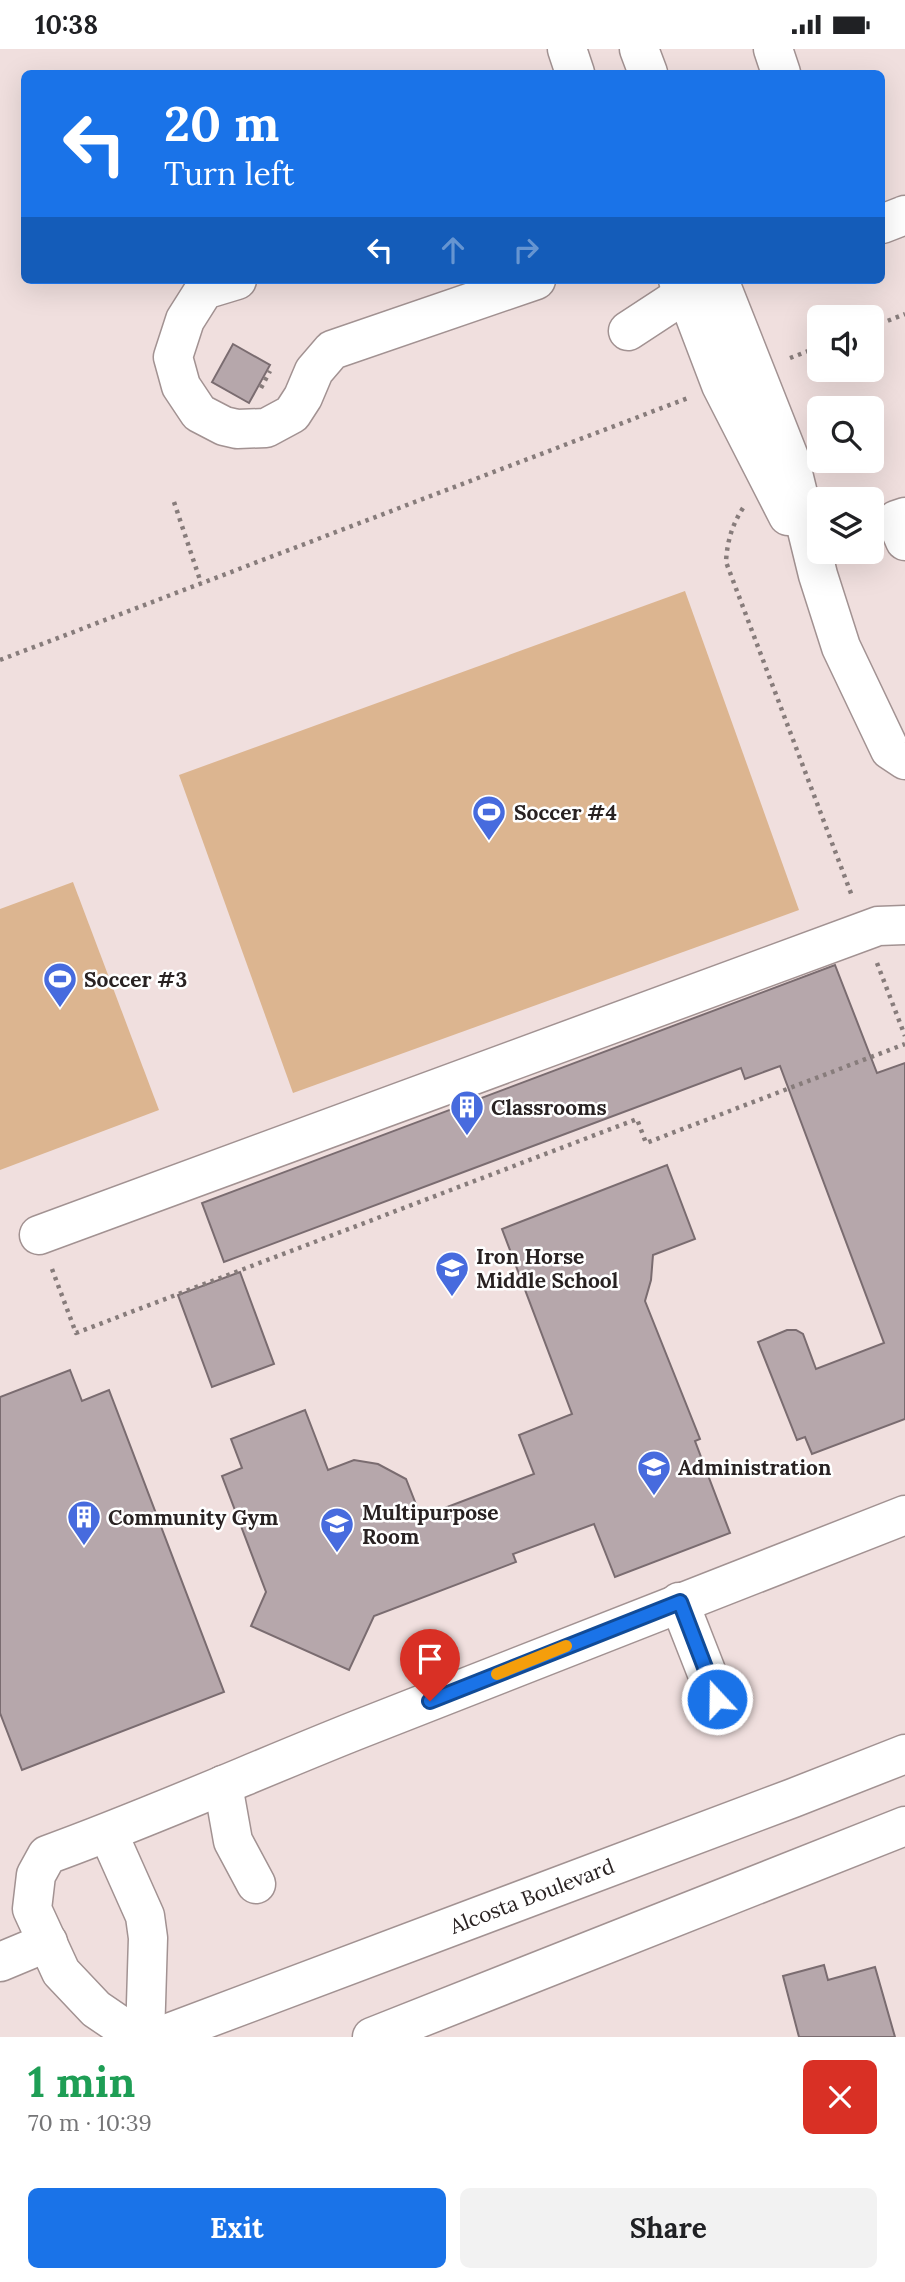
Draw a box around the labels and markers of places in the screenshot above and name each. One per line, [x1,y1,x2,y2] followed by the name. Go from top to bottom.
[470,793,508,842] sports icon: Soccer #4
[514,799,617,826] place label: Soccer #4
[41,960,79,1009] sports icon: Soccer #3
[84,966,187,993] place label: Soccer #3
[448,1088,486,1137] building icon: Classrooms
[491,1094,607,1121] place label: Classrooms
[476,1243,619,1294] place label: Iron Horse Middle School
[433,1249,471,1298] school or university icon: Iron Horse Middle School
[635,1448,673,1497] school or university icon: Administration
[678,1454,831,1481] place label: Administration
[65,1498,103,1547] building icon: Community Gym
[362,1499,499,1550] place label: Multipurpose Room
[108,1504,278,1531] place label: Community Gym
[318,1505,356,1554] school or university icon: Multipurpose Room
[400,1629,460,1701] pin

